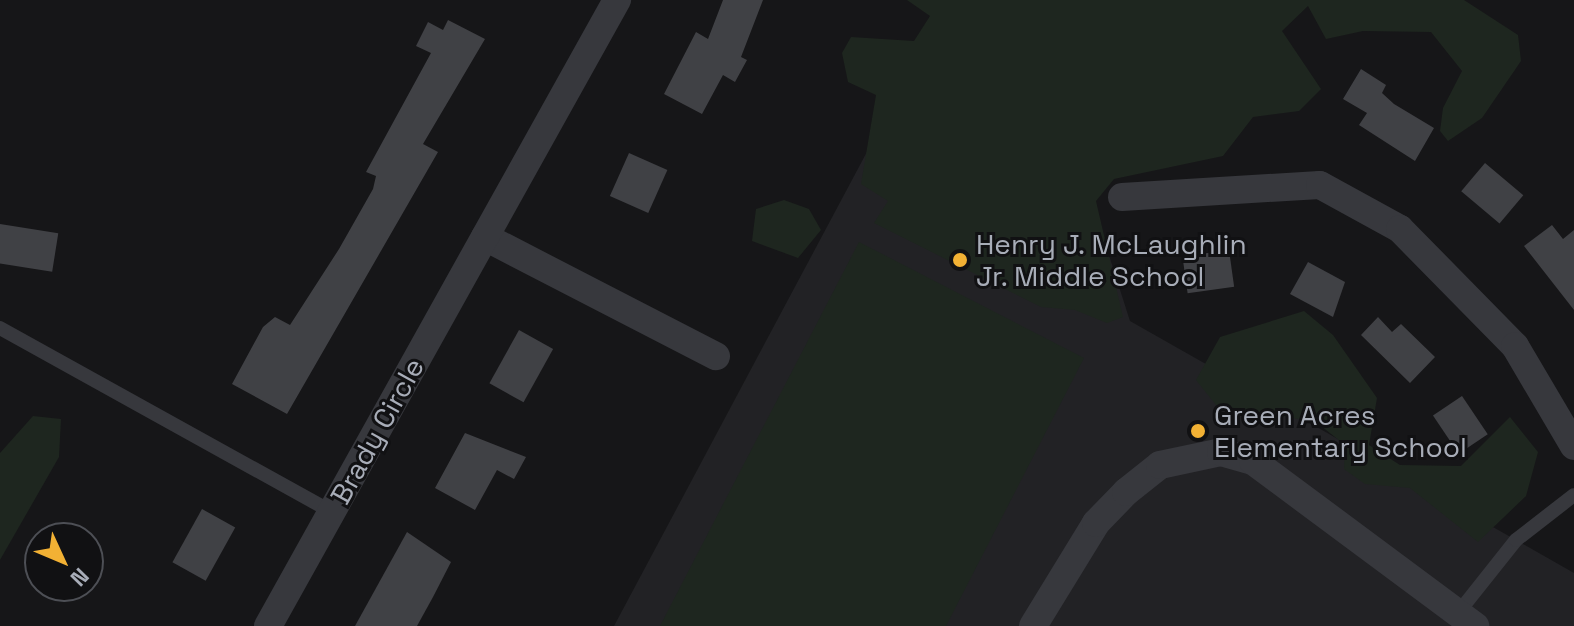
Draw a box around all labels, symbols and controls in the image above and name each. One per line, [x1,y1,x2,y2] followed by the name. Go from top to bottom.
[976,227,1248,293] place label: Henry J. McLaughlin Jr. Middle School
[951,251,969,269] marker: Henry J. McLaughlin Jr. Middle School
[323,352,431,510] street label: Brady Circle
[1214,398,1467,464] place label: Green Acres Elementary School
[1189,422,1207,440] marker: Green Acres Elementary School
[24,522,104,602] north arrow
[65,562,95,592] text: N

